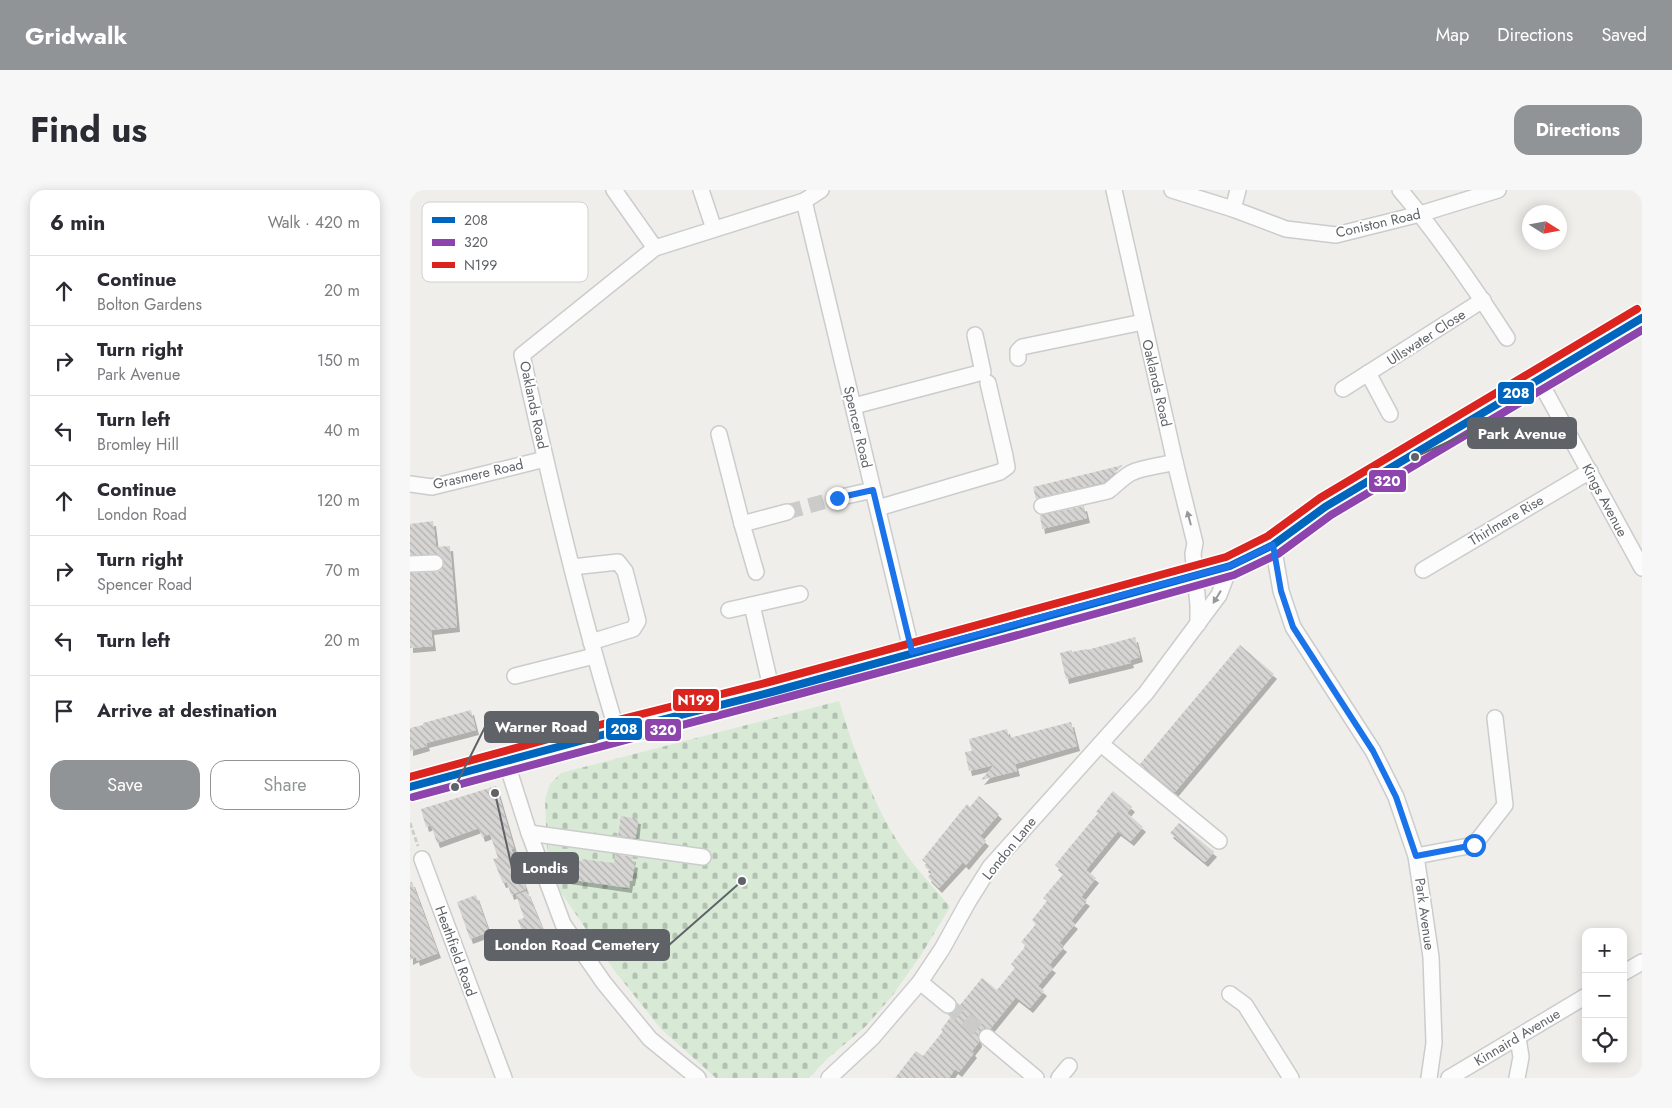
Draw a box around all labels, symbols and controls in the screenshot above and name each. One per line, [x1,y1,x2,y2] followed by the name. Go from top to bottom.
[25,18,127,53] text: Gridwalk
[1436,22,1469,48] text: Map
[1497,22,1573,48] text: Directions
[1601,22,1647,48] text: Saved
[30,105,147,155] text: Find us
[1514,105,1642,155] button: Directions
[422,202,588,282] legend
[1334,204,1422,242] street label: Coniston Road
[1522,205,1567,250] north arrow
[50,208,105,238] text: 6 min
[464,210,488,230] text: 208
[268,211,360,234] text: Walk · 420 m
[464,232,488,252] text: 320
[464,255,497,275] text: N199
[97,266,176,293] text: Continue
[50,277,78,305] icon: ahead
[324,279,360,302] text: 20 m
[97,293,202,316] text: Bolton Gardens
[1383,304,1469,370] street label: Ullswater Close
[97,336,183,363] text: Turn right
[1137,337,1177,429] street label: Oaklands Road
[50,347,78,375] icon: right
[317,349,360,372] text: 150 m
[515,359,553,451] street label: Oaklands Road
[97,363,180,386] text: Park Avenue
[1497,381,1535,405] line badge: 208
[1502,383,1530,403] text: 208
[839,384,877,470] street label: Spencer Road
[97,406,170,433] text: Turn left
[50,417,78,445] icon: left
[1468,418,1576,448] callout: Park Avenue
[324,419,360,442] text: 40 m
[1478,423,1567,445] text: Park Avenue
[97,433,179,456] text: Bromley Hill
[431,454,525,494] street label: Grasmere Road
[1577,460,1633,540] street label: Kings Avenue
[1368,469,1407,493] line badge: 320
[1373,471,1401,491] text: 320
[97,476,176,503] text: Continue
[50,487,78,515] icon: ahead
[826,487,849,510] route end
[317,489,360,512] text: 120 m
[1465,490,1547,550] street label: Thirlmere Rise
[97,503,187,526] text: London Road
[1185,511,1193,526] one-way arrow
[97,546,183,573] text: Turn right
[50,557,78,585] icon: right
[325,559,360,582] text: 70 m
[97,573,192,596] text: Spencer Road
[1212,590,1221,603] one-way arrow
[50,627,78,655] icon: left
[97,627,170,654] text: Turn left
[324,629,360,652] text: 20 m
[672,688,720,712] line badge: N199
[678,690,714,710] text: N199
[50,697,78,725] icon: arrive
[97,697,277,724] text: Arrive at destination
[485,712,598,742] callout: Warner Road
[495,716,587,738] text: Warner Road
[605,717,643,741] line badge: 208
[644,718,682,742] line badge: 320
[610,719,638,739] text: 208
[649,720,677,740] text: 320
[50,760,200,810] button: Save
[210,760,360,810] button: Share
[977,812,1041,884] street label: London Lane
[1463,834,1486,857] route start
[512,853,578,883] callout: Londis
[522,857,568,879] text: Londis
[1410,877,1440,951] street label: Park Avenue
[430,903,482,999] street label: Heathfield Road
[1582,928,1627,1063] map controls
[1582,928,1627,973] button: +
[485,930,669,960] callout: London Road Cemetery
[495,934,660,956] text: London Road Cemetery
[1582,973,1627,1018] button: −
[1470,1003,1564,1071] street label: Kinnaird Avenue
[1582,1018,1627,1063] button: locate

